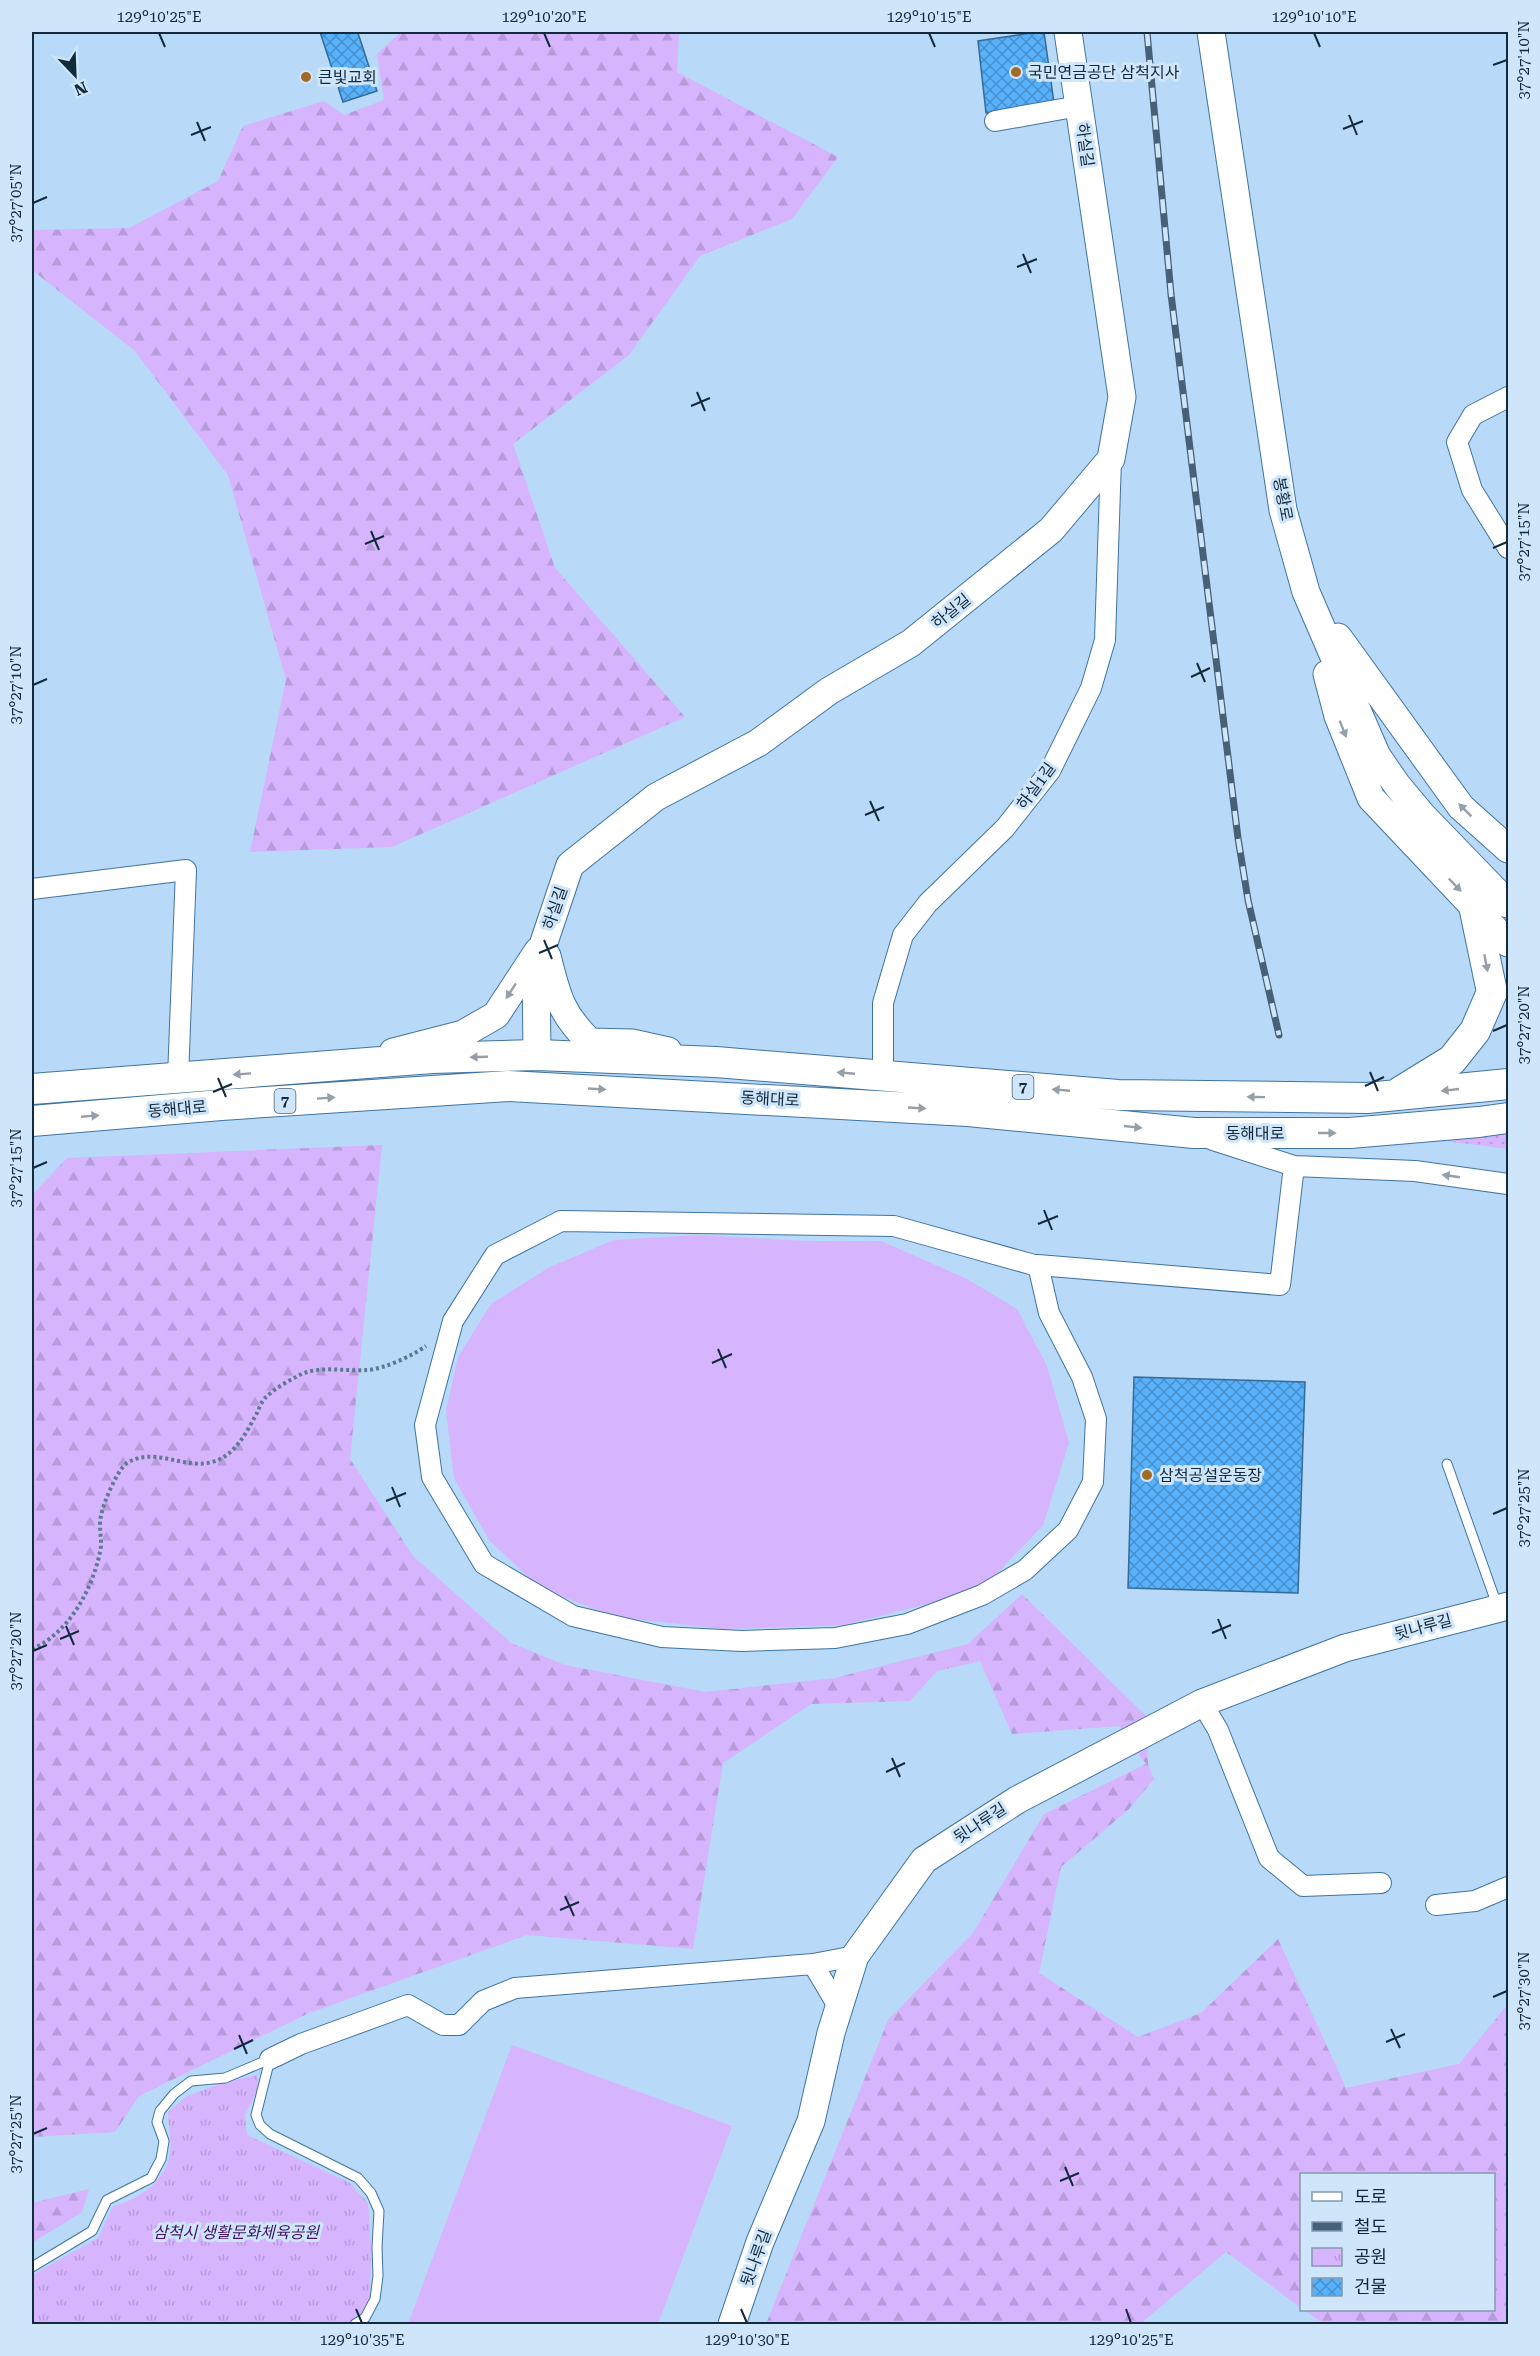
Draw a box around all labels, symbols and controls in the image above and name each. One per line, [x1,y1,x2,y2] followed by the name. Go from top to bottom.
[116,8,202,26] text: 129°10'25"E
[501,8,587,26] text: 129°10'20"E
[886,8,972,26] text: 129°10'15"E
[1271,8,1357,26] text: 129°10'10"E
[1515,20,1533,100] text: 37°27'10"N
[45,45,105,105] north arrow
[1028,63,1180,82] place label: 국민연금공단 삼척지사
[1009,65,1023,79] marker: 국민연금공단 삼척지사
[318,68,377,87] place label: 큰빛교회
[299,70,313,84] marker: 큰빛교회
[71,77,90,100] text: N
[1073,122,1097,168] street label: 하실길
[7,163,25,243] text: 37°27'05"N
[1269,476,1297,523] street label: 봉황로
[1515,502,1533,582] text: 37°27'15"N
[928,590,974,632] street label: 하실길
[7,645,25,725] text: 37°27'10"N
[1339,720,1348,738] one-way arrow
[1013,759,1059,813] street label: 하실1길
[1458,803,1472,817] one-way arrow
[1447,878,1461,892] one-way arrow
[539,884,571,932] street label: 하실길
[1482,954,1491,973] one-way arrow
[505,983,517,999] one-way arrow
[1515,985,1533,1065] text: 37°27'20"N
[469,1052,488,1062] one-way arrow
[836,1068,855,1078] one-way arrow
[233,1069,252,1078] one-way arrow
[1012,1075,1034,1099] road number: 7
[587,1085,606,1094] one-way arrow
[1441,1085,1460,1095] one-way arrow
[1051,1086,1070,1095] one-way arrow
[740,1088,800,1110] street label: 동해대로
[274,1089,296,1113] road number: 7
[1246,1092,1265,1102] one-way arrow
[317,1093,336,1102] one-way arrow
[147,1097,207,1121] street label: 동해대로
[908,1103,927,1113] one-way arrow
[80,1111,99,1121] one-way arrow
[1123,1122,1142,1132] one-way arrow
[1226,1124,1285,1143] street label: 동해대로
[7,1128,25,1208] text: 37°27'15"N
[1318,1128,1337,1138] one-way arrow
[1441,1172,1460,1181] one-way arrow
[1159,1466,1262,1485] place label: 삼척공설운동장
[1140,1468,1154,1482] marker: 삼척공설운동장
[1515,1468,1533,1548] text: 37°27'25"N
[1392,1610,1454,1644] street label: 뒷나루길
[7,1611,25,1691] text: 37°27'20"N
[950,1799,1010,1847] street label: 뒷나루길
[1515,1951,1533,2031] text: 37°27'30"N
[7,2094,25,2174] text: 37°27'25"N
[1300,2173,1495,2311] legend
[1354,2186,1387,2207] text: 도로
[1354,2216,1387,2237] text: 철도
[153,2223,320,2242] park label: 삼척시 생활문화체육공원
[737,2227,775,2289] street label: 뒷나루길
[1354,2246,1387,2267] text: 공원
[1354,2276,1387,2297] text: 건물
[319,2331,405,2349] text: 129°10'35"E
[704,2331,790,2349] text: 129°10'30"E
[1088,2331,1174,2349] text: 129°10'25"E

